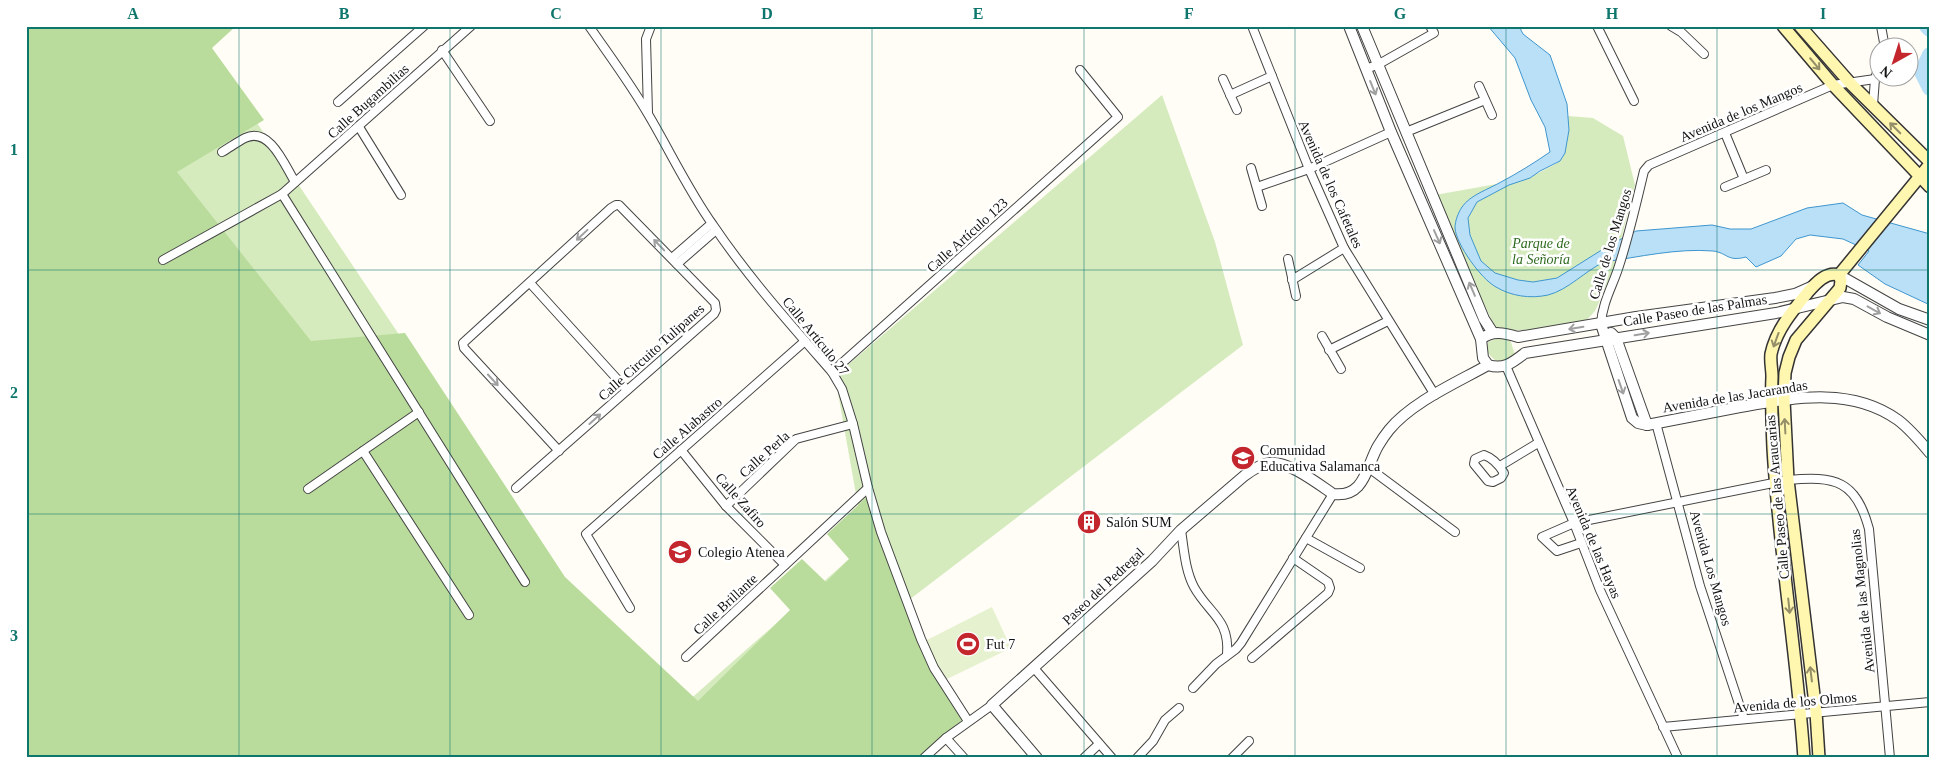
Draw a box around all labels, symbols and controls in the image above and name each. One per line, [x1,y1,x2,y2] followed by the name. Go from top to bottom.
[127,5,139,22] text: A
[339,5,350,22] text: B
[550,5,562,22] text: C
[761,5,773,22] text: D
[973,5,983,22] text: E
[1184,5,1194,22] text: F
[1394,5,1407,22] text: G
[1606,5,1619,22] text: H
[1820,5,1826,22] text: I
[1868,38,1918,88] north arrow
[1809,57,1820,70] one-way arrow
[325,61,412,142] street label: Calle Bugambilias
[1877,63,1895,81] text: N
[1369,80,1378,95] one-way arrow
[1678,80,1805,145] street label: Avenida de los Mangos
[1296,118,1366,251] street label: Avenida de los Cafetales
[1889,122,1901,134] one-way arrow
[10,141,18,158] text: 1
[1587,187,1634,301] street label: Calle de los Mangos
[924,195,1011,276] street label: Calle Artículo 123
[576,229,589,241] one-way arrow
[1432,229,1442,244] one-way arrow
[1511,236,1570,267] park label: Parque de la Señoría
[653,239,665,252] one-way arrow
[1466,282,1476,297] one-way arrow
[1622,292,1768,329] street label: Calle Paseo de las Palmas
[779,294,852,379] street label: Calle Artículo 27
[595,301,707,404] street label: Calle Circuito Tulipanes
[1866,306,1881,315] one-way arrow
[1569,323,1585,333] one-way arrow
[1633,328,1649,338] one-way arrow
[1771,332,1780,347] one-way arrow
[488,373,499,386] one-way arrow
[1662,378,1808,415] street label: Avenida de las Jacarandas
[1617,379,1627,395] one-way arrow
[10,384,18,401] text: 2
[650,394,725,462] street label: Calle Alabastro
[588,413,601,424] one-way arrow
[1763,414,1792,580] street label: Calle Paseo de las Araucarias
[1781,418,1790,434] one-way arrow
[736,428,793,481] street label: Calle Perla
[1260,443,1381,474] place label: Comunidad Educativa Salamanca
[1230,445,1256,471] school or university icon: Comunidad Educativa Salamanca
[712,470,769,531] street label: Calle Zafiro
[1563,484,1624,601] street label: Avenida de las Hayas
[1076,509,1102,535] building icon: Salón SUM
[1687,509,1734,628] street label: Avenida Los Mangos
[1106,515,1172,530] place label: Salón SUM
[1847,528,1878,674] street label: Avenida de las Magnolias
[667,539,693,565] school or university icon: Colegio Atenea
[698,545,785,560] place label: Colegio Atenea
[1060,545,1147,628] street label: Paseo del Pedregal
[690,571,760,638] street label: Calle Brillante
[1784,597,1794,613] one-way arrow
[10,627,18,644] text: 3
[955,631,981,657] sports icon: Fut 7
[986,637,1015,652] place label: Fut 7
[1806,667,1816,683] one-way arrow
[1733,690,1857,715] street label: Avenida de los Olmos

